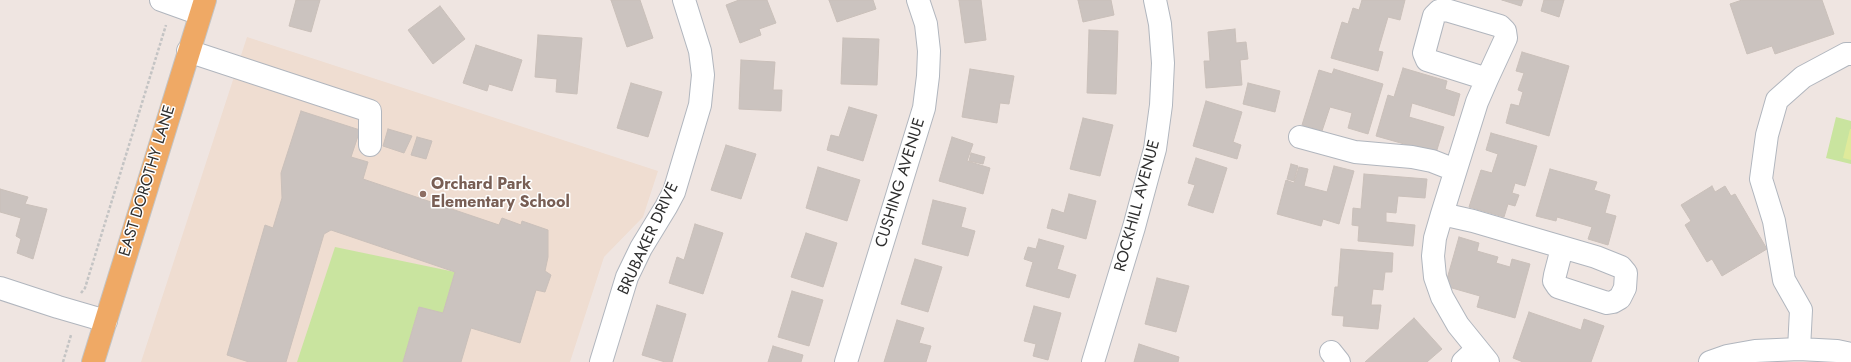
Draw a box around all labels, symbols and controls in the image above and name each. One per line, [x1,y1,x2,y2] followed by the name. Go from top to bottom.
[116,103,180,259] street label: EAST DOROTHY LANE
[872,116,930,250] street label: CUSHING AVENUE
[1111,138,1165,274] street label: ROCKHILL AVENUE
[431,175,570,213] place label: Orchard Park Elementary School
[615,180,683,298] street label: BRUBAKER DRIVE
[418,189,428,199] marker: Orchard Park Elementary School

